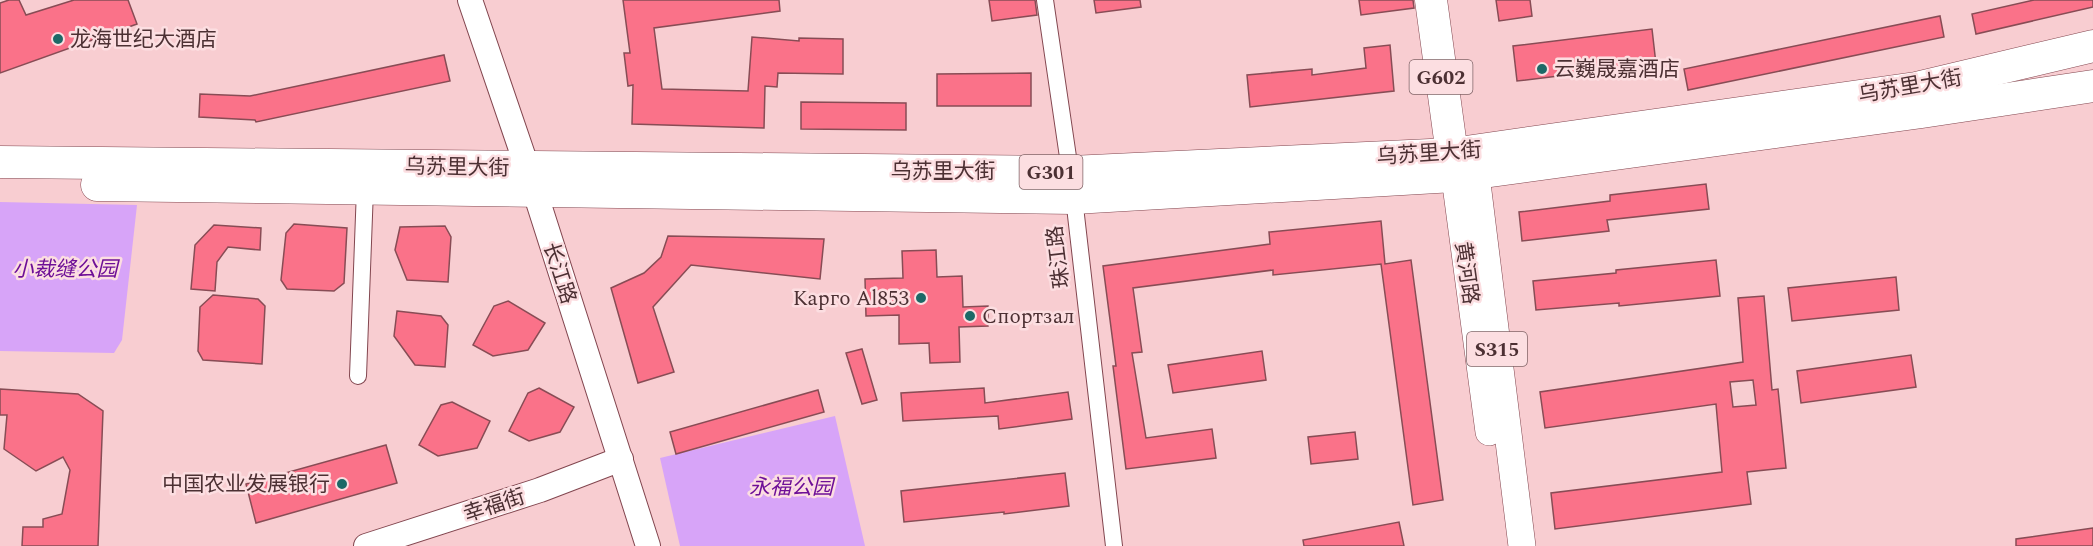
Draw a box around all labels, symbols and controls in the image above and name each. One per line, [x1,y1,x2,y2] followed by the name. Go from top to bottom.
[70,24,217,56] place label: 龙海世纪大酒店
[51,32,65,46] marker: 龙海世纪大酒店
[1554,54,1680,86] place label: 云巍晟嘉酒店
[1410,60,1472,94] road number: G602
[1535,62,1549,76] marker: 云巍晟嘉酒店
[1856,62,1965,112] street label: 乌苏里大街
[1376,134,1483,174] street label: 乌苏里大街
[404,151,510,185] street label: 乌苏里大街
[1020,155,1082,189] road number: G301
[891,156,996,188] street label: 乌苏里大街
[1039,224,1079,290] street label: 珠江路
[534,238,584,308] street label: 长江路
[1446,240,1486,307] street label: 黄河路
[13,254,120,286] park label: 小裁缝公园
[793,283,909,315] place label: Карго Al853
[914,291,928,305] marker: Карго Al853
[982,301,1075,333] place label: Спортзал
[963,309,977,323] marker: Спортзал
[1467,332,1527,366] road number: S315
[162,469,330,501] place label: 中国农业发展银行
[749,472,836,504] park label: 永福公园
[335,477,349,491] marker: 中国农业发展银行
[459,481,529,531] street label: 幸福街

